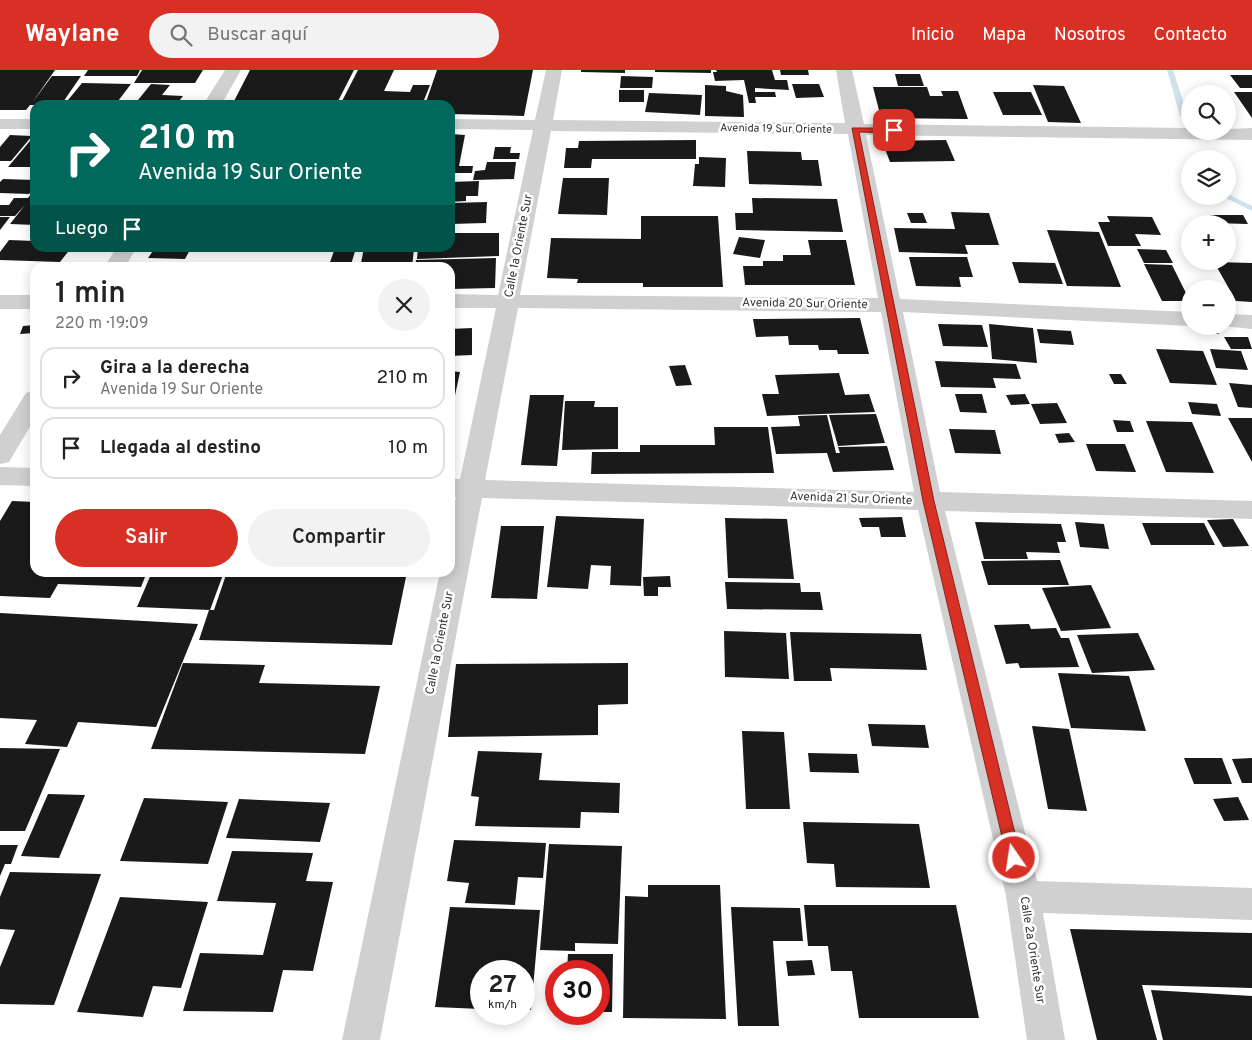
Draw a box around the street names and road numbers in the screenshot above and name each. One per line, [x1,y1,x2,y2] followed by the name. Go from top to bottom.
[720,121,832,137] street label: Avenida 19 Sur Oriente
[501,193,537,299] street label: Calle 1a Oriente Sur
[742,295,868,313] street label: Avenida 20 Sur Oriente
[789,489,913,509] street label: Avenida 21 Sur Oriente
[422,590,458,696] street label: Calle 1a Oriente Sur
[1016,895,1048,1005] street label: Calle 2a Oriente Sur

